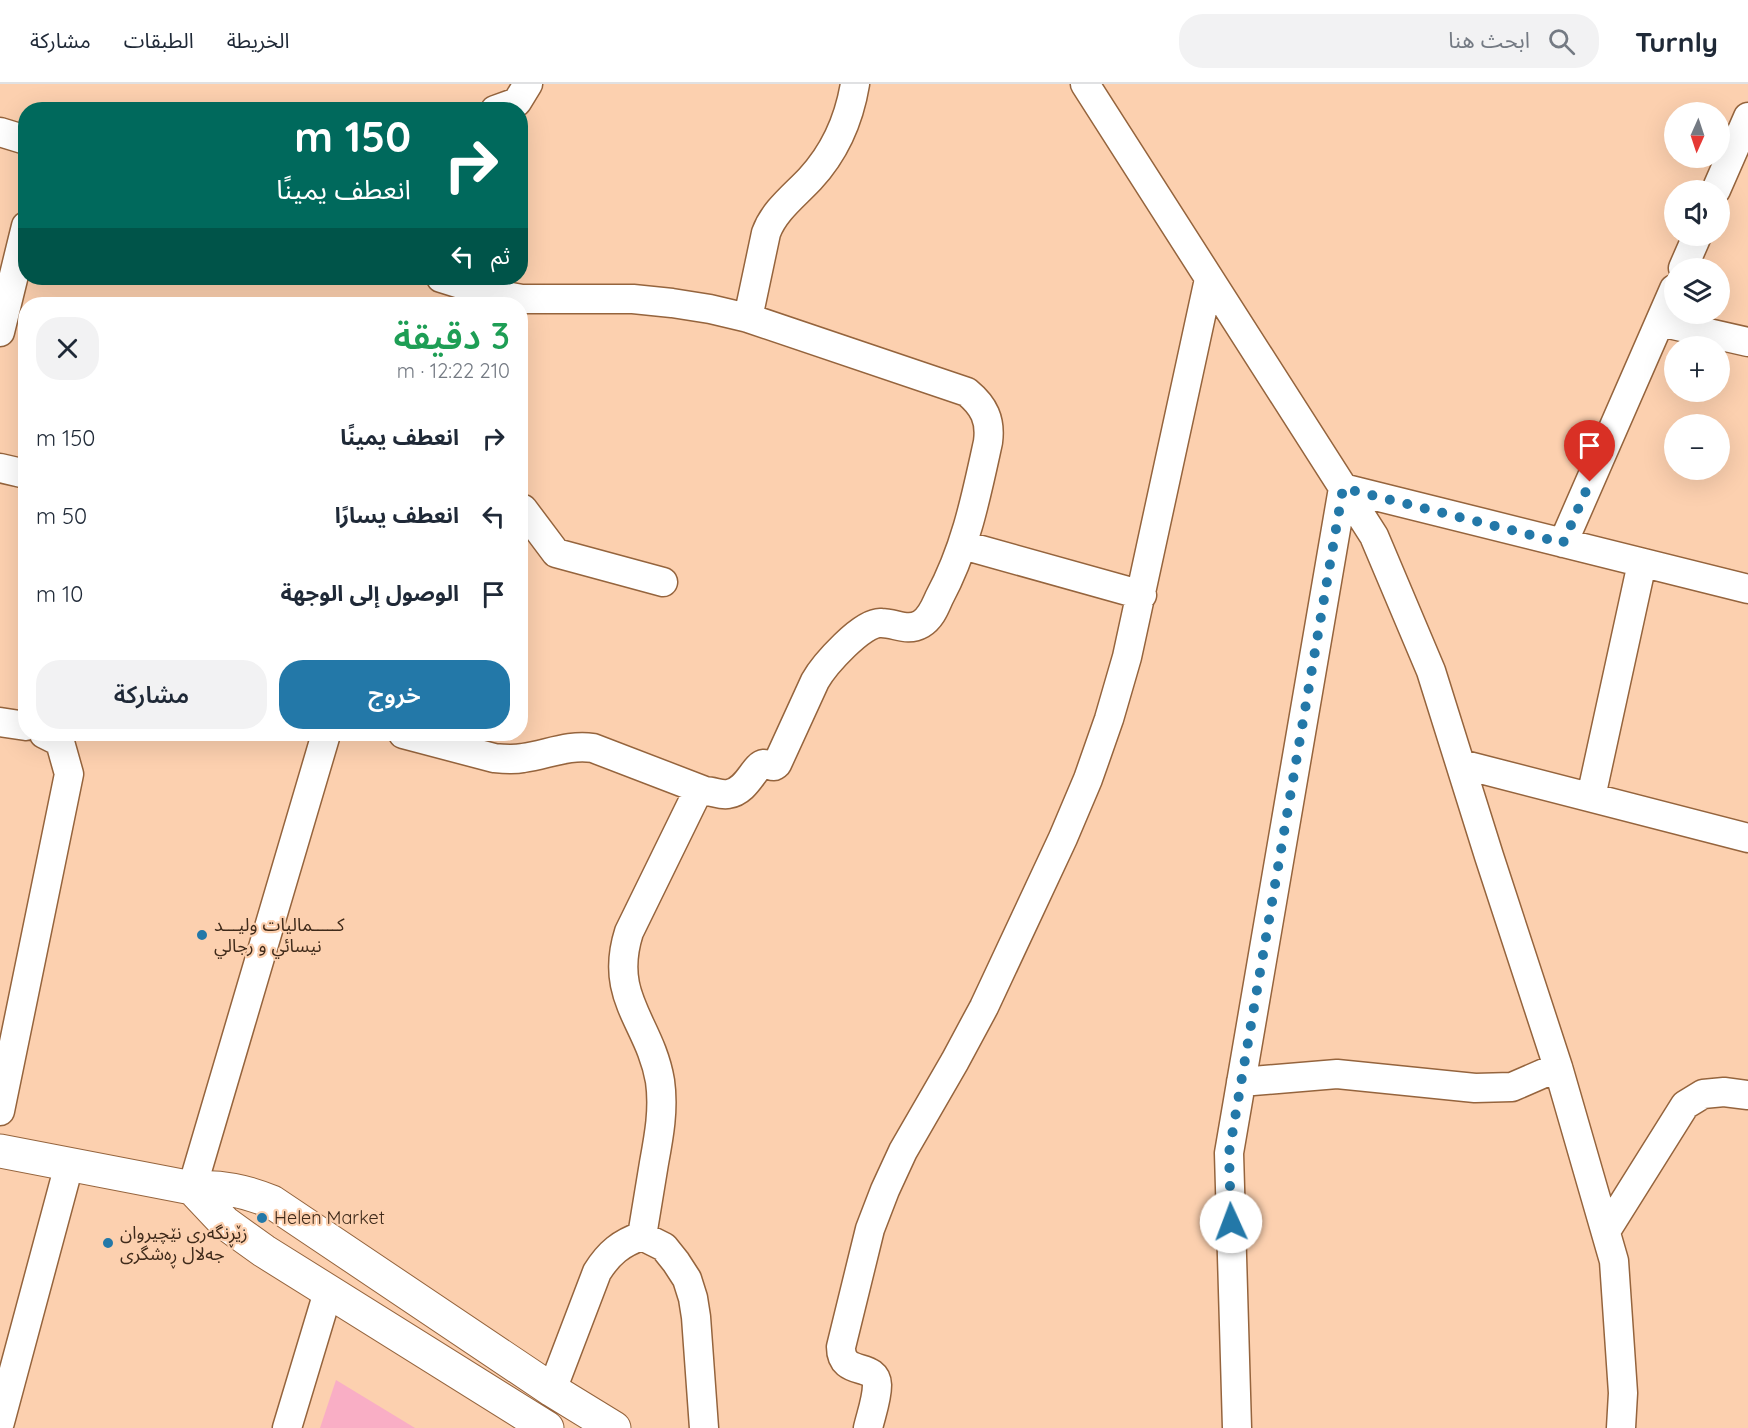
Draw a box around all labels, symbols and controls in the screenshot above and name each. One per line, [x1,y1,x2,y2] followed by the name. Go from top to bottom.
[1179,14,1599,68] search box
[1635,24,1718,59] text: Turnly
[1545,25,1578,58] icon: search
[1448,26,1530,54] text: ابحث هنا
[30,27,91,53] text: مشاركة
[124,27,194,53] text: الطبقات
[227,27,290,53] text: الخريطة
[1664,102,1730,168] north arrow
[1664,102,1730,480] map controls
[294,110,411,163] text: 150 m
[432,126,510,204] icon: right
[276,172,411,206] text: انعطف يمينًا
[1664,180,1730,246] button: sound
[446,240,479,273] icon: left
[491,242,510,270] text: ثم
[1664,258,1730,324] button: layers
[393,313,510,358] text: 3 دقيقة
[36,317,99,380] button: close
[1664,336,1730,402] button: +
[397,358,510,383] text: 210 m · 12:22
[1664,414,1730,480] button: −
[1564,420,1615,482] pin
[477,422,510,455] icon: right
[340,423,459,451] text: انعطف يمينًا
[36,424,95,452] text: 150 m
[1573,429,1606,462] icon: arrive
[477,500,510,533] icon: left
[335,501,459,529] text: انعطف يسارًا
[36,502,87,530] text: 50 m
[477,578,510,611] icon: arrive
[281,579,459,607] text: الوصول إلى الوجهة
[36,580,83,608] text: 10 m
[36,660,267,729] button: مشاركة
[279,660,510,729] button: خروج
[214,913,345,959] place label: كـــــمالیات ولیـــد نیسائي و رجالي
[195,928,209,942] marker: كـــــمالیات ولیـــد نیسائي و رجالي
[1199,1190,1263,1254] position arrow
[274,1206,385,1229] place label: Helen Market
[255,1211,269,1225] marker: Helen Market
[120,1221,248,1269] place label: زێڕنگەری نێچیروان جەلال ڕەشگری
[101,1236,115,1250] marker: زێڕنگەری نێچیروان جەلال ڕەشگری

